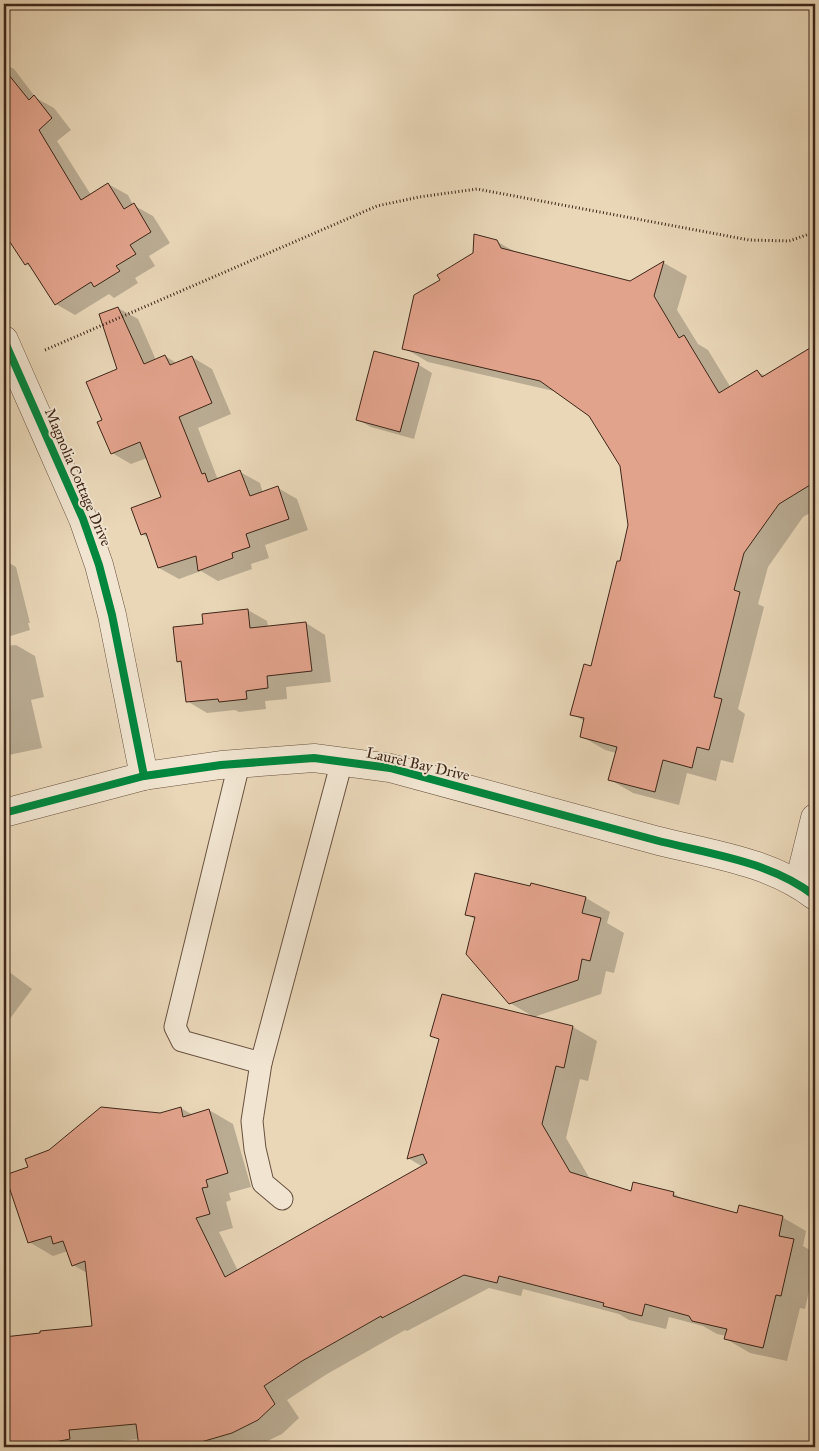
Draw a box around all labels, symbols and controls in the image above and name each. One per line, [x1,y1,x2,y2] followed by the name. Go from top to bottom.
[41,405,115,549] street label: Magnolia Cottage Drive
[365,743,471,785] street label: Laurel Bay Drive

